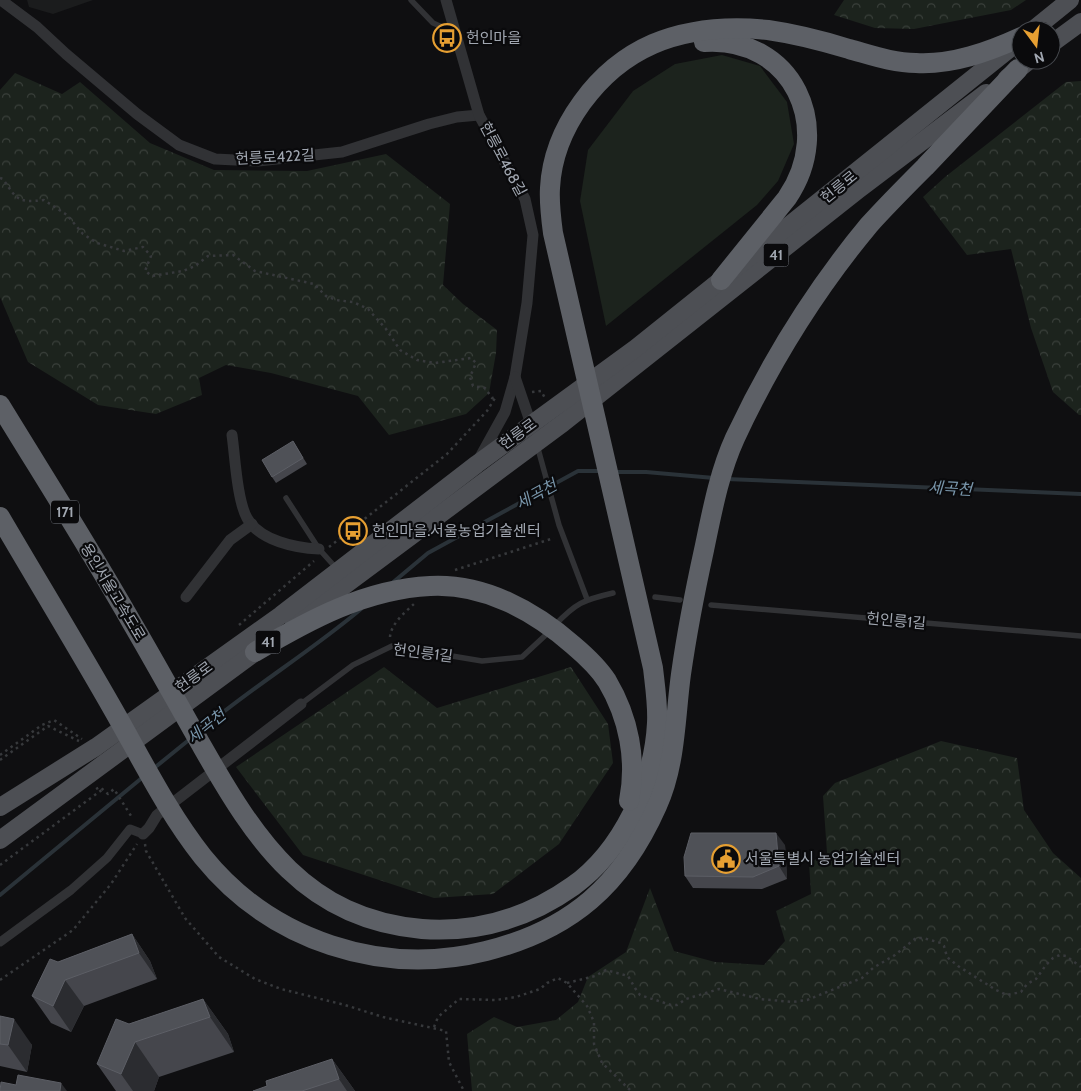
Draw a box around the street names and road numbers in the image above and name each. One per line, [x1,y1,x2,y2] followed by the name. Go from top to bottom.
[476,119,530,199] street label: 헌릉로468길
[235,146,315,168] street label: 헌릉로422길
[817,167,861,207] street label: 헌릉로
[764,244,788,266] road number: 41
[496,415,540,453] street label: 헌릉로
[51,501,79,524] road number: 171
[77,540,149,644] street label: 용인서울고속도로
[865,609,927,633] street label: 헌인릉1길
[256,630,280,654] road number: 41
[392,640,454,666] street label: 헌인릉1길
[172,658,216,696] street label: 헌릉로

